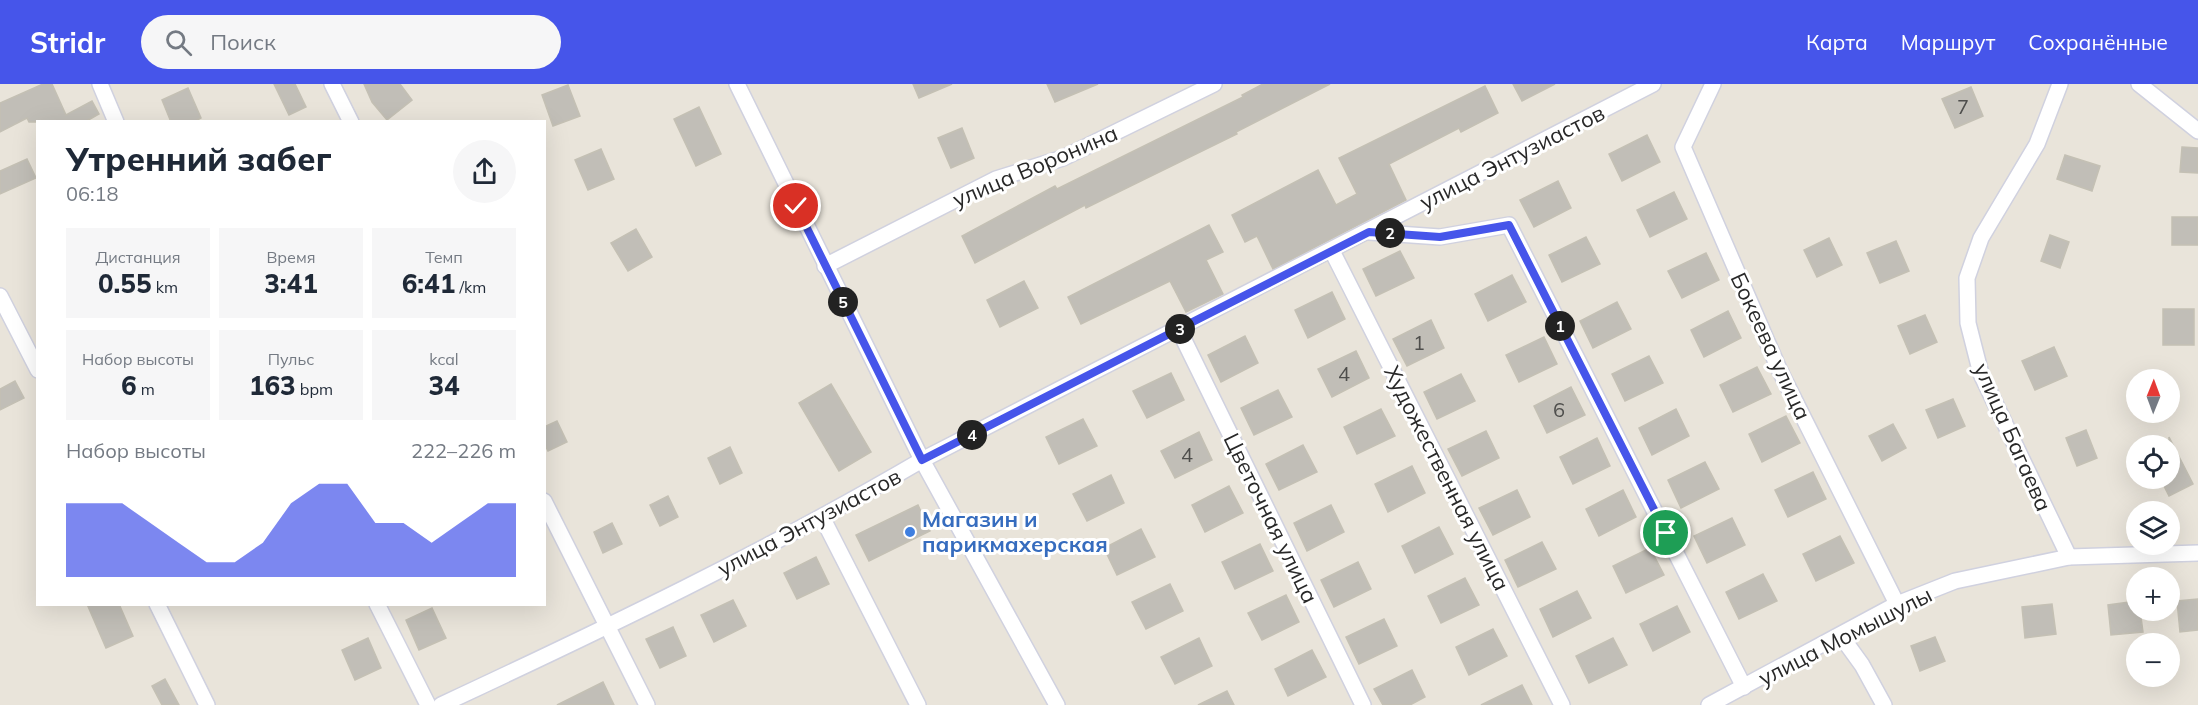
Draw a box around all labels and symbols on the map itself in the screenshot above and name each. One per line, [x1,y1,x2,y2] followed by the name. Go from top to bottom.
[1957,94,1969,119] house number: 7
[1415,98,1609,216] street label: улица Энтузиастов
[948,119,1122,213] street label: улица Воронина
[770,180,821,231] pin
[1375,218,1405,248] pin: 2
[1725,268,1817,424] street label: Бокеева улица
[828,287,858,317] pin: 5
[1545,311,1575,341] pin: 1
[1165,314,1195,344] pin: 3
[1413,330,1425,355] house number: 1
[1968,359,2058,515] street label: улица Багаева
[1338,361,1350,386] house number: 4
[1378,361,1516,595] street label: Художественная улица
[2126,369,2180,423] north arrow
[1553,397,1565,422] house number: 6
[957,420,987,450] pin: 4
[1218,428,1324,608] street label: Цветочная улица
[1181,442,1193,467] house number: 4
[712,462,906,582] street label: улица Энтузиастов
[922,505,1108,558] place label: Магазин и парикмахерская
[1640,507,1691,558] pin
[903,525,917,539] marker: Магазин и парикмахерская
[1753,580,1937,692] street label: улица Момышулы

